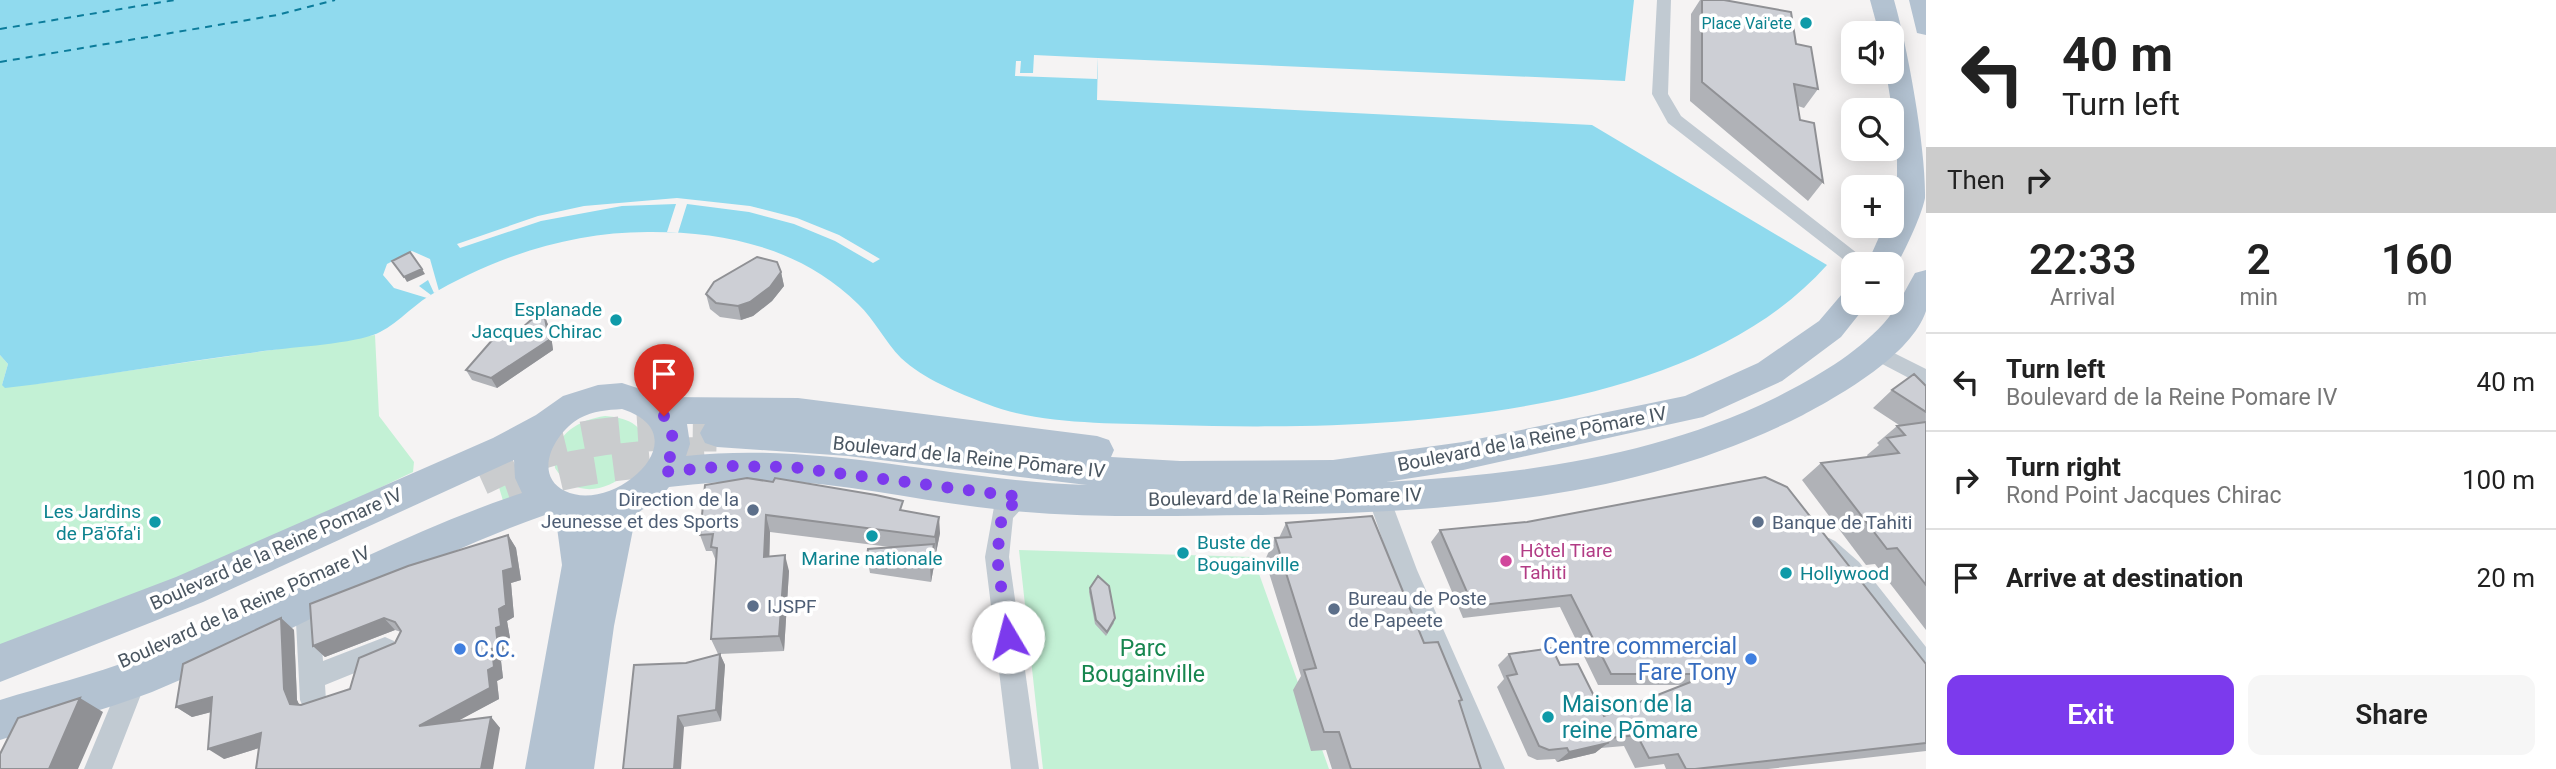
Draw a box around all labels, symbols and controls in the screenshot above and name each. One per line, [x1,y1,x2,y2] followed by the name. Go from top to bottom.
[1702,14,1792,33] place label: Place Vai'ete
[1798,15,1814,31] marker: Place Vai'ete
[1841,21,1904,315] map controls
[1841,21,1904,84] button: sound
[2062,26,2173,83] text: 40 m
[1947,28,2038,119] icon: left
[2062,85,2180,123] text: Turn left
[1841,98,1904,161] button: search
[2019,161,2057,199] icon: right
[1947,165,2005,195] text: Then
[1841,175,1904,238] button: +
[2029,235,2136,284] text: 22:33
[2247,235,2271,284] text: 2
[2381,235,2453,284] text: 160
[1841,252,1904,315] button: −
[2050,284,2115,311] text: Arrival
[2239,284,2278,311] text: min
[2407,284,2427,311] text: m
[472,298,602,343] place label: Esplanade Jacques Chirac
[608,312,624,328] marker: Esplanade Jacques Chirac
[634,344,694,416] pin
[2006,354,2105,384] text: Turn left
[645,355,683,393] icon: arrive
[1947,363,1985,401] icon: left
[2477,367,2535,397] text: 40 m
[2006,384,2337,411] text: Boulevard de la Reine Pomare IV
[1395,402,1669,476] street label: Boulevard de la Reine Pōmare IV
[832,431,1106,483] street label: Boulevard de la Reine Pōmare IV
[2006,452,2121,482] text: Turn right
[1947,461,1985,499] icon: right
[2462,465,2535,495] text: 100 m
[2006,482,2282,509] text: Rond Point Jacques Chirac
[146,483,406,615] street label: Boulevard de la Reine Pomare IV
[1148,483,1422,511] street label: Boulevard de la Reine Pomare IV
[541,488,739,533] place label: Direction de la Jeunesse et des Sports
[43,500,141,545] place label: Les Jardins de Pā'ōfa'i
[745,502,761,518] marker: Direction de la Jeunesse et des Sports
[1772,511,1912,534] place label: Banque de Tahiti
[147,514,163,530] marker: Les Jardins de Pā'ōfa'i
[1750,514,1766,530] marker: Banque de Tahiti
[864,528,880,544] marker: Marine nationale
[1197,531,1299,576] place label: Buste de Bougainville
[1520,539,1612,584] place label: Hôtel Tiare Tahiti
[114,541,374,673] street label: Boulevard de la Reine Pōmare IV
[1175,545,1191,561] marker: Buste de Bougainville
[801,547,943,570] place label: Marine nationale
[1498,553,1514,569] marker: Hôtel Tiare Tahiti
[1947,559,1985,597] icon: arrive
[1800,562,1889,585] place label: Hollywood
[2006,563,2243,593] text: Arrive at destination
[2477,563,2535,593] text: 20 m
[1778,565,1794,581] marker: Hollywood
[1348,587,1486,632] place label: Bureau de Poste de Papeete
[767,595,816,618] place label: IJSPF
[745,598,761,614] marker: IJSPF
[971,600,1045,674] position arrow
[1326,601,1342,617] marker: Bureau de Poste de Papeete
[1543,633,1737,686] place label: Centre commercial Fare Tony
[1081,635,1205,688] park label: Parc Bougainville
[474,636,516,663] place label: C.C.
[452,641,468,657] marker: C.C.
[1743,651,1759,667] marker: Centre commercial Fare Tony
[1947,675,2234,755] button: Exit
[2248,675,2535,755] button: Share
[1562,691,1698,744] place label: Maison de la reine Pōmare
[1540,709,1556,725] marker: Maison de la reine Pōmare

